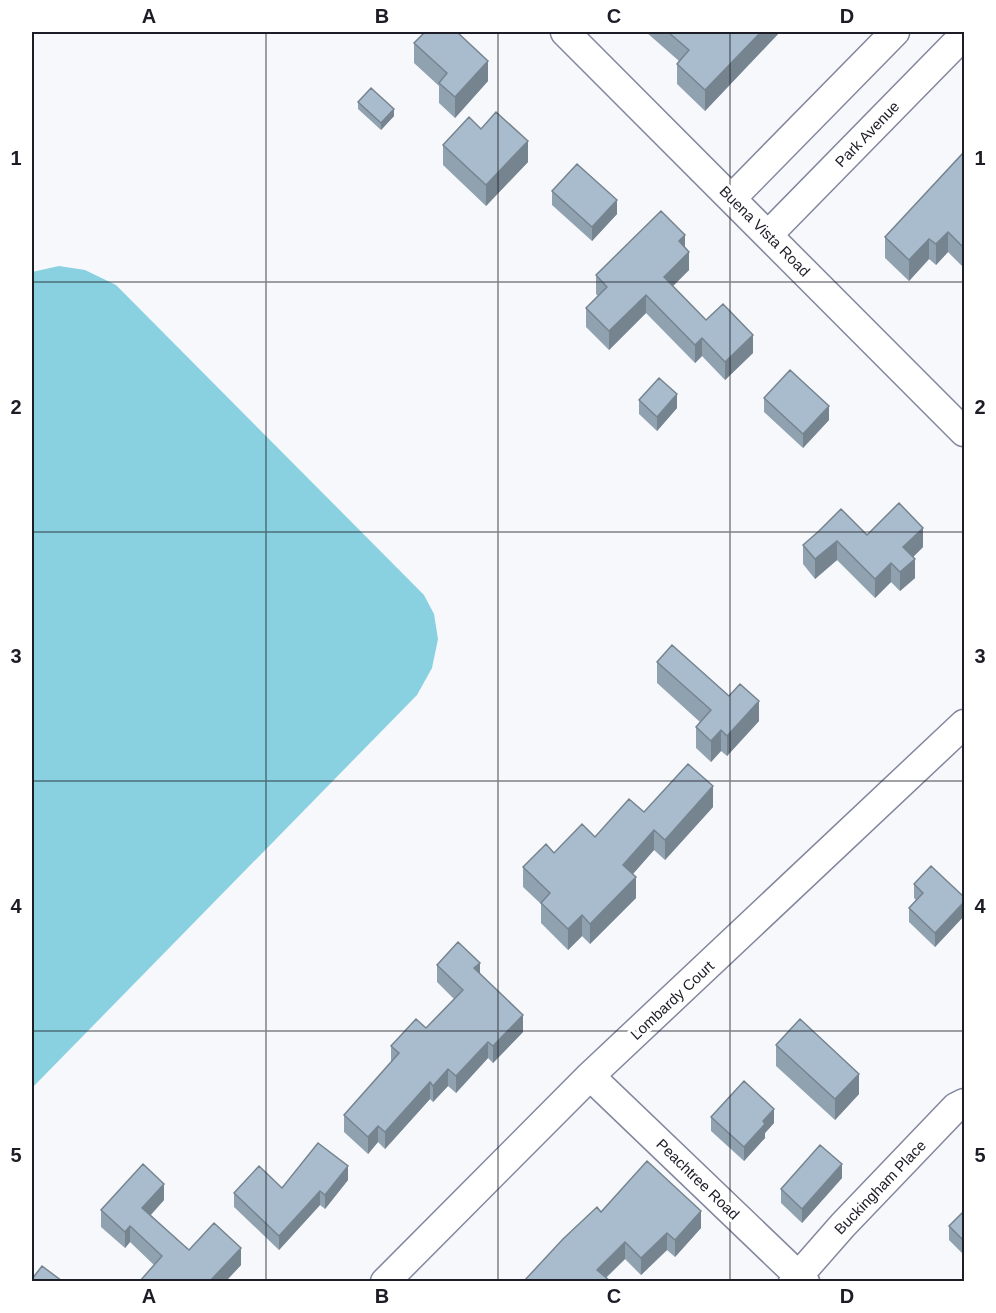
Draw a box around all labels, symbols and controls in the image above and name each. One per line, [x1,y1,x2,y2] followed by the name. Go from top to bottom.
[142,5,156,27] text: A
[375,5,389,27] text: B
[607,5,621,27] text: C
[840,5,854,27] text: D
[831,98,903,170] street label: Park Avenue
[10,147,22,169] text: 1
[974,147,986,169] text: 1
[716,182,814,280] street label: Buena Vista Road
[10,396,22,418] text: 2
[974,396,986,418] text: 2
[10,645,22,667] text: 3
[974,645,986,667] text: 3
[10,895,22,917] text: 4
[974,895,986,917] text: 4
[627,957,718,1043] street label: Lombardy Court
[653,1135,743,1223] street label: Peachtree Road
[831,1136,929,1238] street label: Buckingham Place
[10,1144,22,1166] text: 5
[974,1144,986,1166] text: 5
[142,1285,156,1307] text: A
[375,1285,389,1307] text: B
[607,1285,621,1307] text: C
[840,1285,854,1307] text: D

